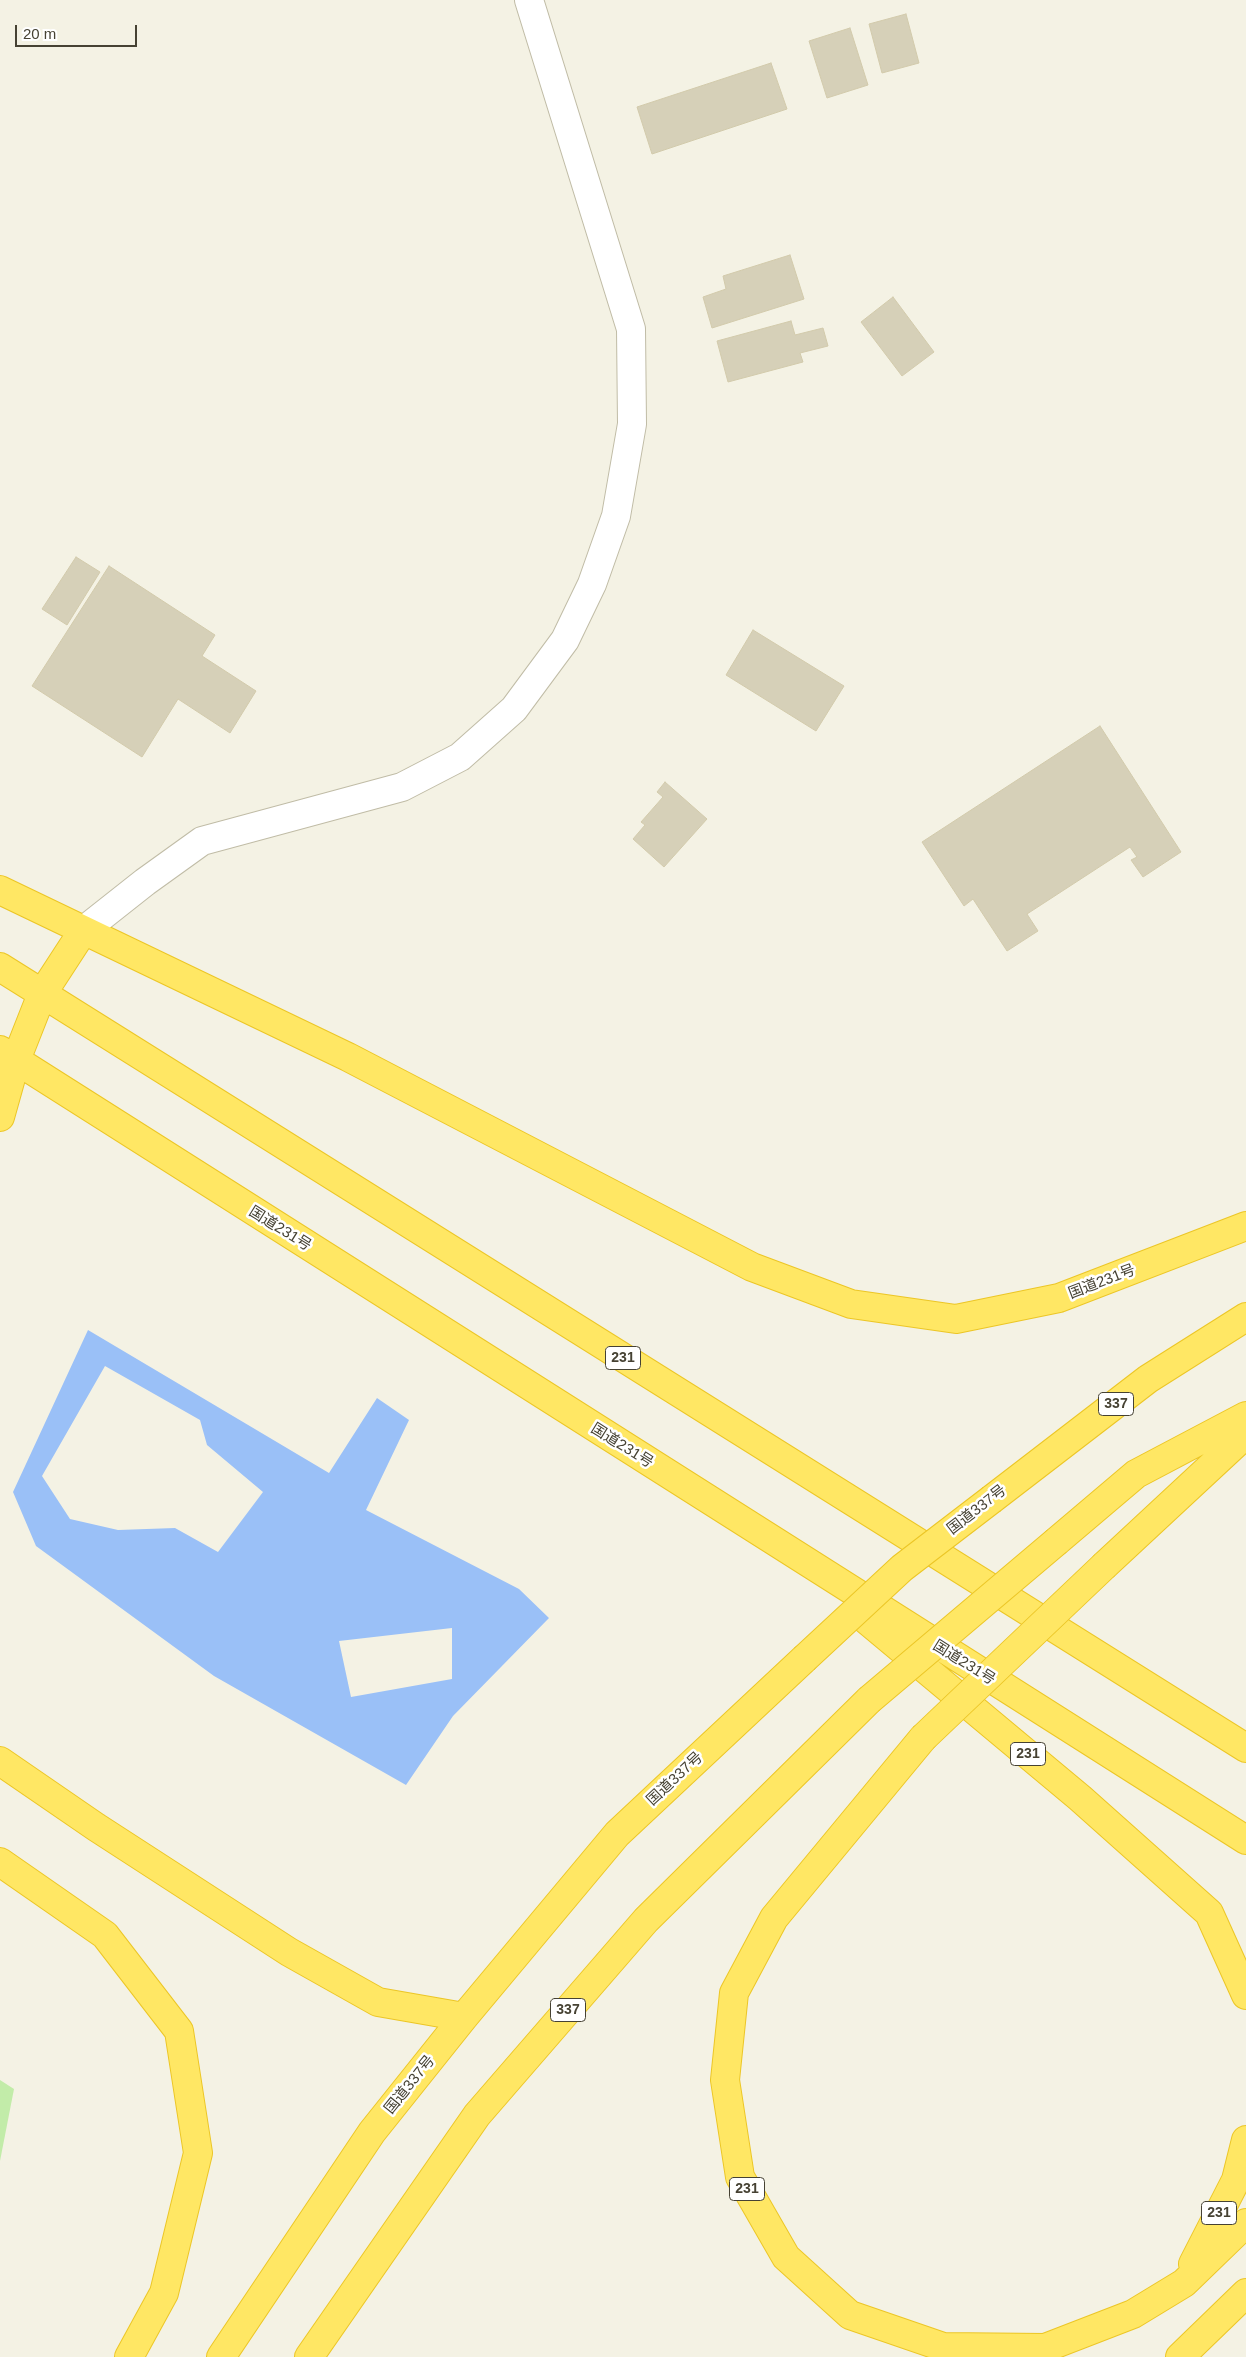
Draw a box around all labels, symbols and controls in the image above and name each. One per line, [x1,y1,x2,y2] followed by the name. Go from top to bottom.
[18,15,140,47] scale bar
[23,25,56,42] text: 20 m
[246,1203,314,1255] street label: 国道231号
[1066,1261,1138,1303] street label: 国道231号
[606,1346,640,1370] road number: 231
[1098,1392,1134,1416] road number: 337
[588,1420,656,1472] street label: 国道231号
[944,1481,1010,1539] street label: 国道337号
[930,1637,998,1689] street label: 国道231号
[1010,1742,1046,1766] road number: 231
[643,1749,707,1809] street label: 国道337号
[550,1998,586,2022] road number: 337
[381,2052,439,2118] street label: 国道337号
[730,2178,764,2200] road number: 231
[1202,2202,1236,2224] road number: 231

